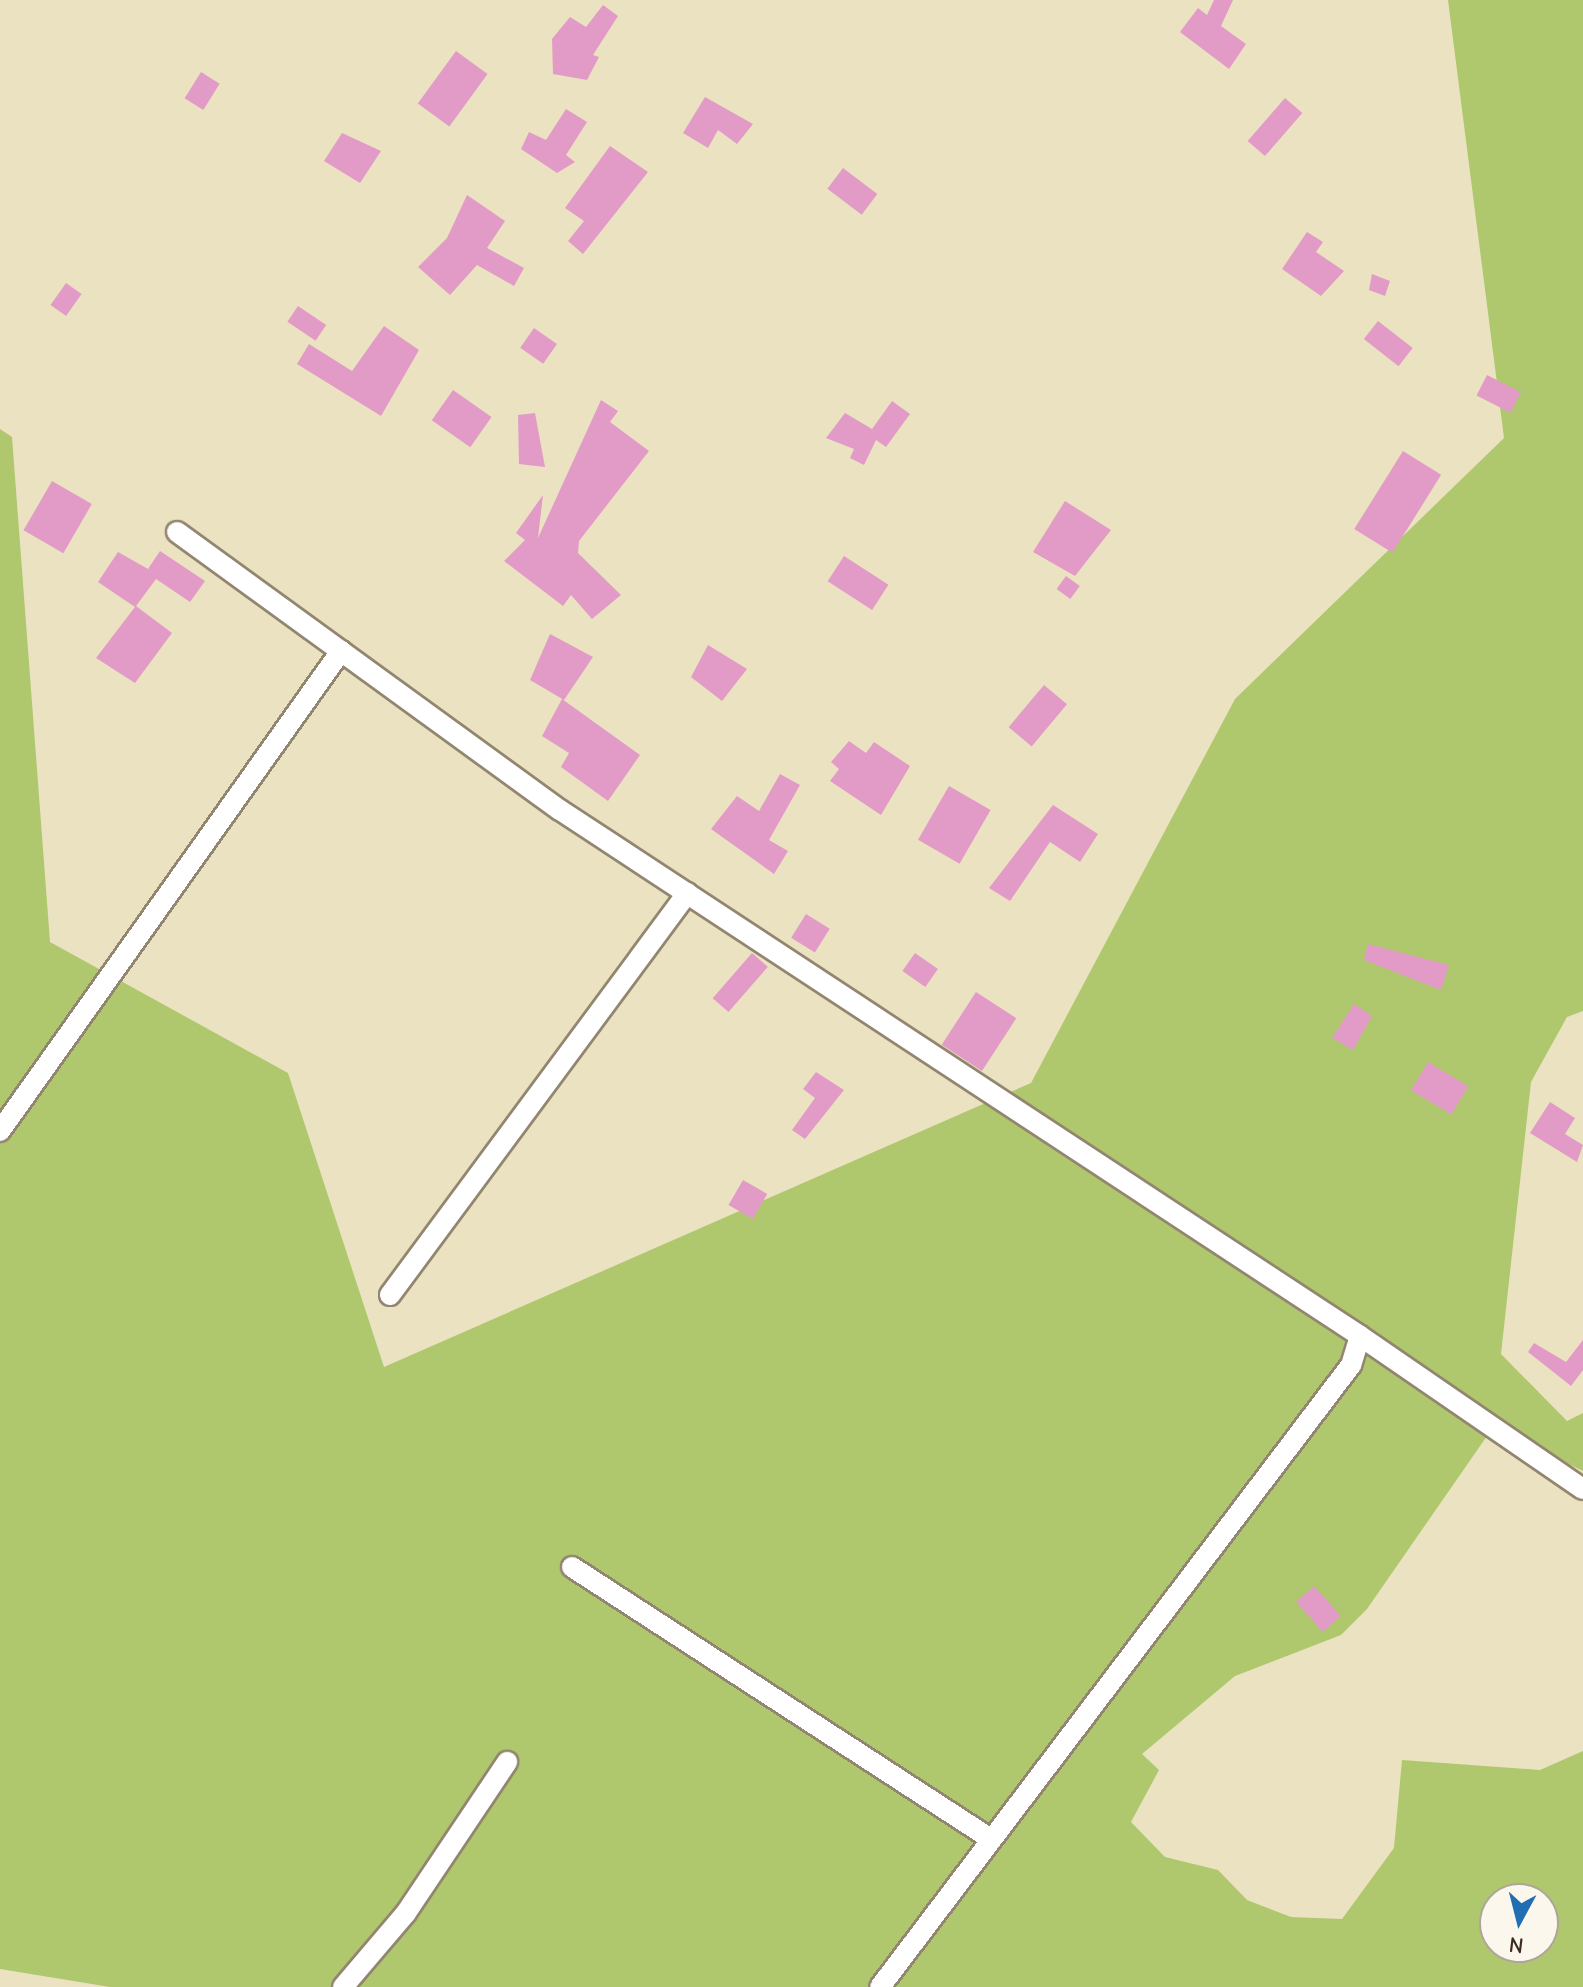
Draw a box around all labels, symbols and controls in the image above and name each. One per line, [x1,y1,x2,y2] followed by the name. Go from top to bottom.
[1479,1883,1559,1963] north arrow
[1508,1931,1525,1959] text: N

